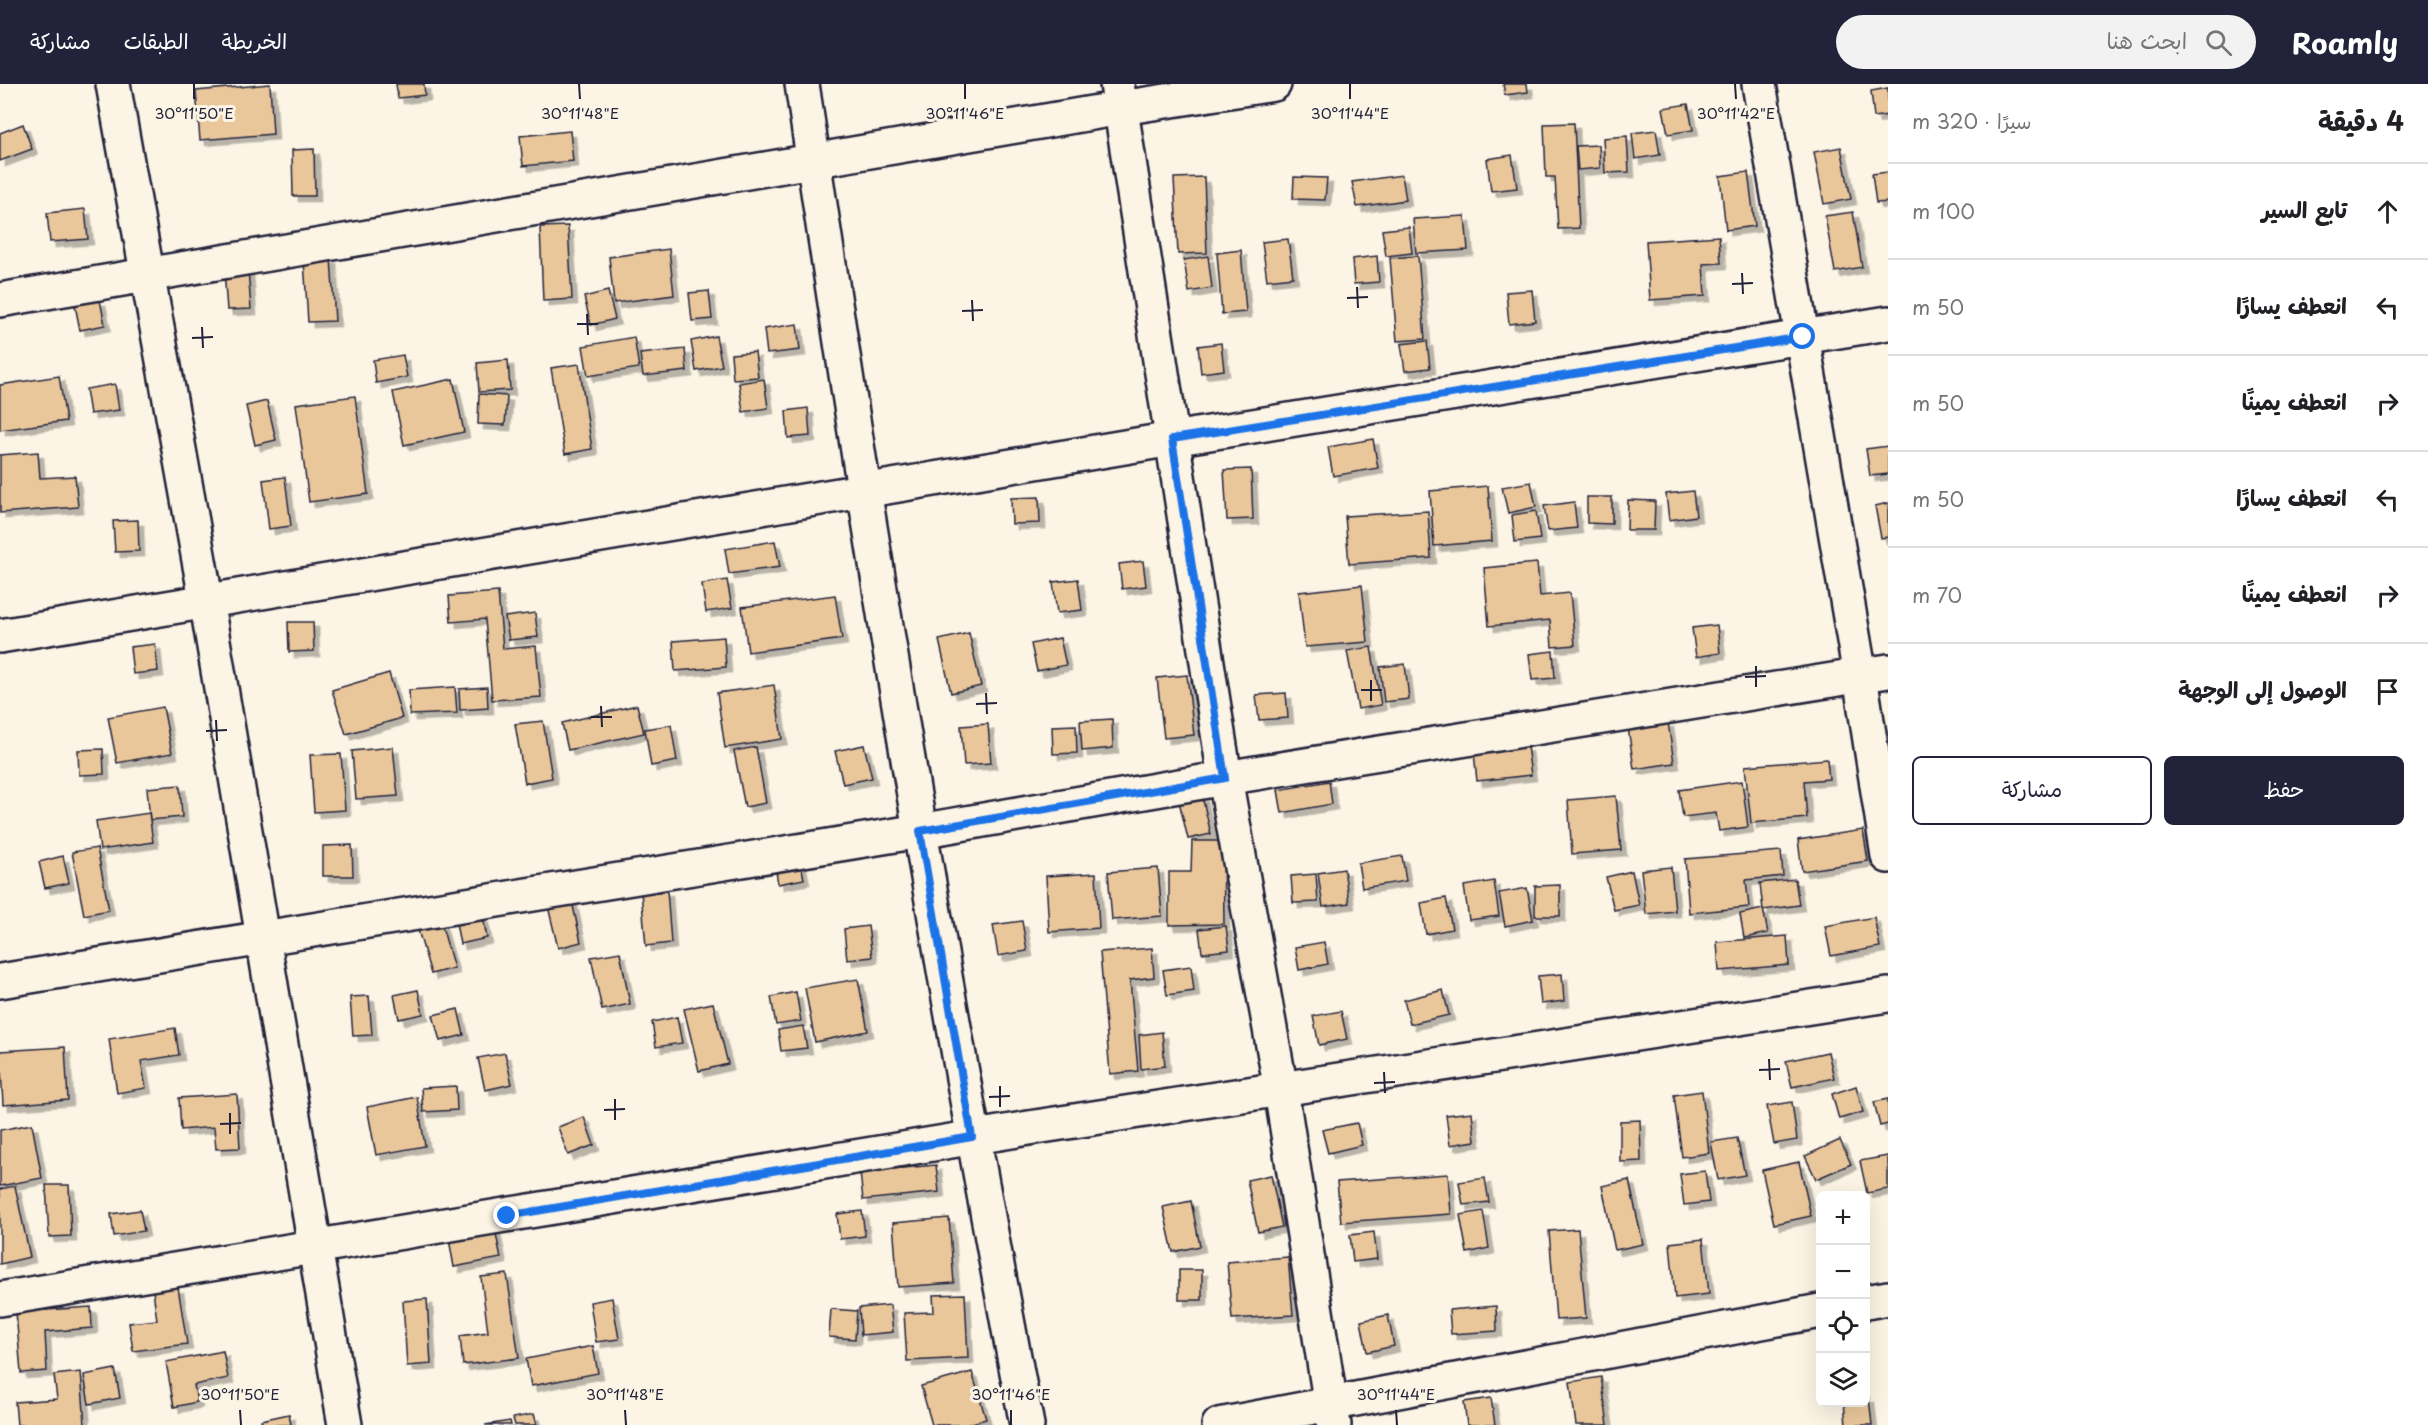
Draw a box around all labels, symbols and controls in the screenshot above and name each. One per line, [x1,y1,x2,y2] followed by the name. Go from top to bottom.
[1836,15,2256,69] search box
[2292,21,2398,64] text: Roamly
[2106,23,2187,56] text: ابحث هنا
[30,24,91,56] text: مشاركة
[124,24,189,56] text: الطبقات
[222,24,287,56] text: الخريطة
[2202,26,2235,59] icon: search
[154,101,234,124] text: 30°11'50"E
[541,101,619,124] text: 30°11'48"E
[925,101,1005,124] text: 30°11'46"E
[1311,101,1389,124] text: 30°11'44"E
[1697,101,1775,124] text: 30°11'42"E
[2318,101,2404,140] text: 4 دقيقة
[1912,106,2032,136] text: سيرًا · 320 m
[2262,192,2347,225] text: تابع السير
[2371,195,2404,228] icon: ahead
[1912,196,1975,226] text: 100 m
[2236,288,2347,321] text: انعطف يسارًا
[2371,291,2404,324] icon: left
[1912,292,1964,322] text: 50 m
[1789,323,1815,349] route start
[2242,384,2347,417] text: انعطف يمينًا
[2371,387,2404,420] icon: right
[1912,388,1964,418] text: 50 m
[2236,480,2347,513] text: انعطف يسارًا
[2371,483,2404,516] icon: left
[1912,484,1964,514] text: 50 m
[2242,576,2347,609] text: انعطف يمينًا
[2371,579,2404,612] icon: right
[1912,580,1962,610] text: 70 m
[2178,672,2347,705] text: الوصول إلى الوجهة
[2371,675,2404,708] icon: arrive
[1912,756,2152,825] button: مشاركة
[2164,756,2404,825] button: حفظ
[1816,1191,1870,1407] map controls
[1816,1191,1870,1245] button: +
[493,1202,519,1228] route end
[1816,1245,1870,1299] button: −
[1816,1299,1870,1353] button: locate
[1816,1353,1870,1407] button: layers
[200,1382,280,1405] text: 30°11'50"E
[586,1382,664,1405] text: 30°11'48"E
[971,1382,1051,1405] text: 30°11'46"E
[1357,1382,1435,1405] text: 30°11'44"E

